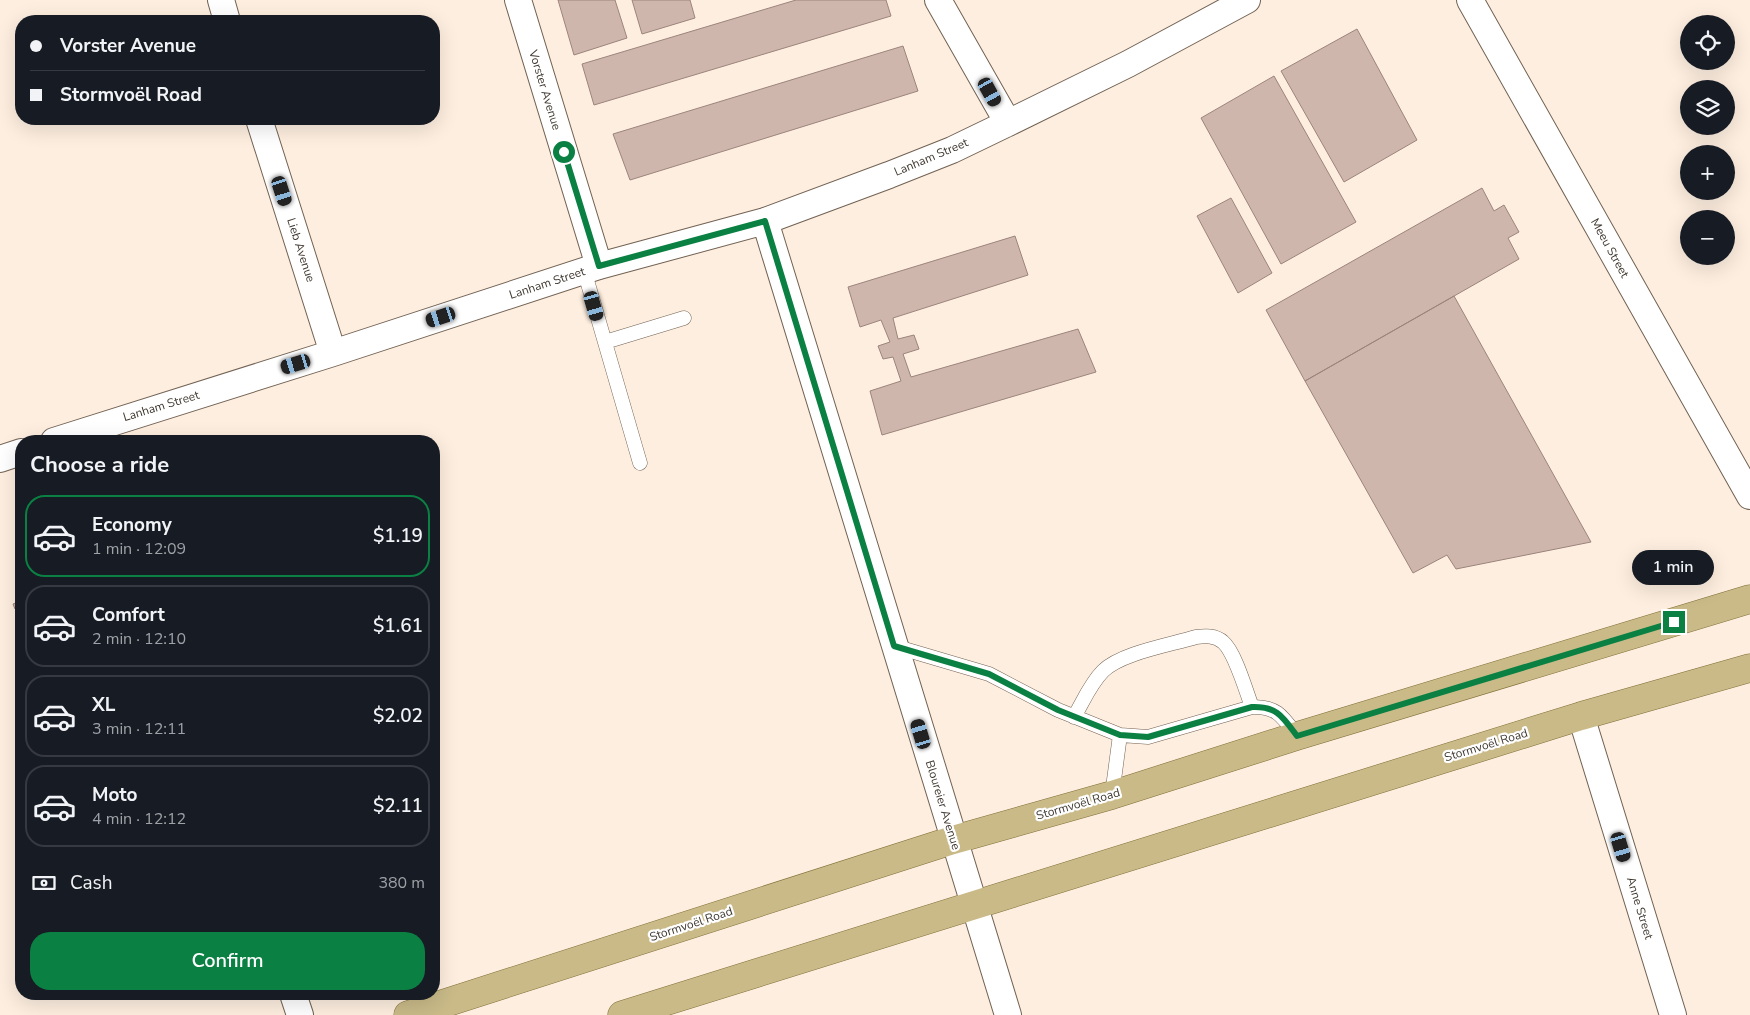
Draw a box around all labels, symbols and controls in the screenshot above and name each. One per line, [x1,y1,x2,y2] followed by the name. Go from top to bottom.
[1680,15,1735,265] map controls
[1680,15,1735,70] button: locate
[60,33,196,59] text: Vorster Avenue
[525,47,565,132] street label: Vorster Avenue
[976,75,1003,109] car
[1680,80,1735,135] button: layers
[60,82,202,108] text: Stormvoël Road
[892,134,971,180] street label: Lanham Street
[553,141,575,163] route start
[1680,145,1735,200] button: +
[270,174,293,208] car
[1680,210,1735,265] button: −
[1587,215,1633,281] street label: Meeu Street
[283,216,319,284] street label: Lieb Avenue
[507,263,588,303] street label: Lanham Street
[582,290,605,322] car
[424,305,457,329] car
[279,352,312,376] car
[121,387,202,425] street label: Lanham Street
[30,450,169,480] text: Choose a ride
[92,512,172,538] text: Economy
[32,514,77,559] icon: car
[373,523,423,549] text: $1.19
[92,538,186,560] text: 1 min · 12:09
[1633,550,1715,584] callout: 1 min
[1653,556,1693,578] text: 1 min
[92,602,165,628] text: Comfort
[32,604,77,649] icon: car
[1663,611,1685,633] route end
[373,613,423,639] text: $1.61
[92,628,186,650] text: 2 min · 12:10
[92,692,115,718] text: XL
[32,694,77,739] icon: car
[373,703,423,729] text: $2.02
[909,717,932,751] car
[92,718,186,740] text: 3 min · 12:11
[1442,725,1530,765] street label: Stormvoël Road
[922,758,964,852] street label: Bloureier Avenue
[92,782,138,808] text: Moto
[32,784,77,829] icon: car
[1034,784,1122,824] street label: Stormvoël Road
[373,793,423,819] text: $2.11
[92,808,186,830] text: 4 min · 12:12
[1609,830,1632,864] car
[30,869,58,897] icon: cash
[70,870,112,896] text: Cash
[378,872,425,894] text: 380 m
[1623,875,1657,942] street label: Anne Street
[647,903,735,945] street label: Stormvoël Road
[30,932,425,990] button: Confirm

